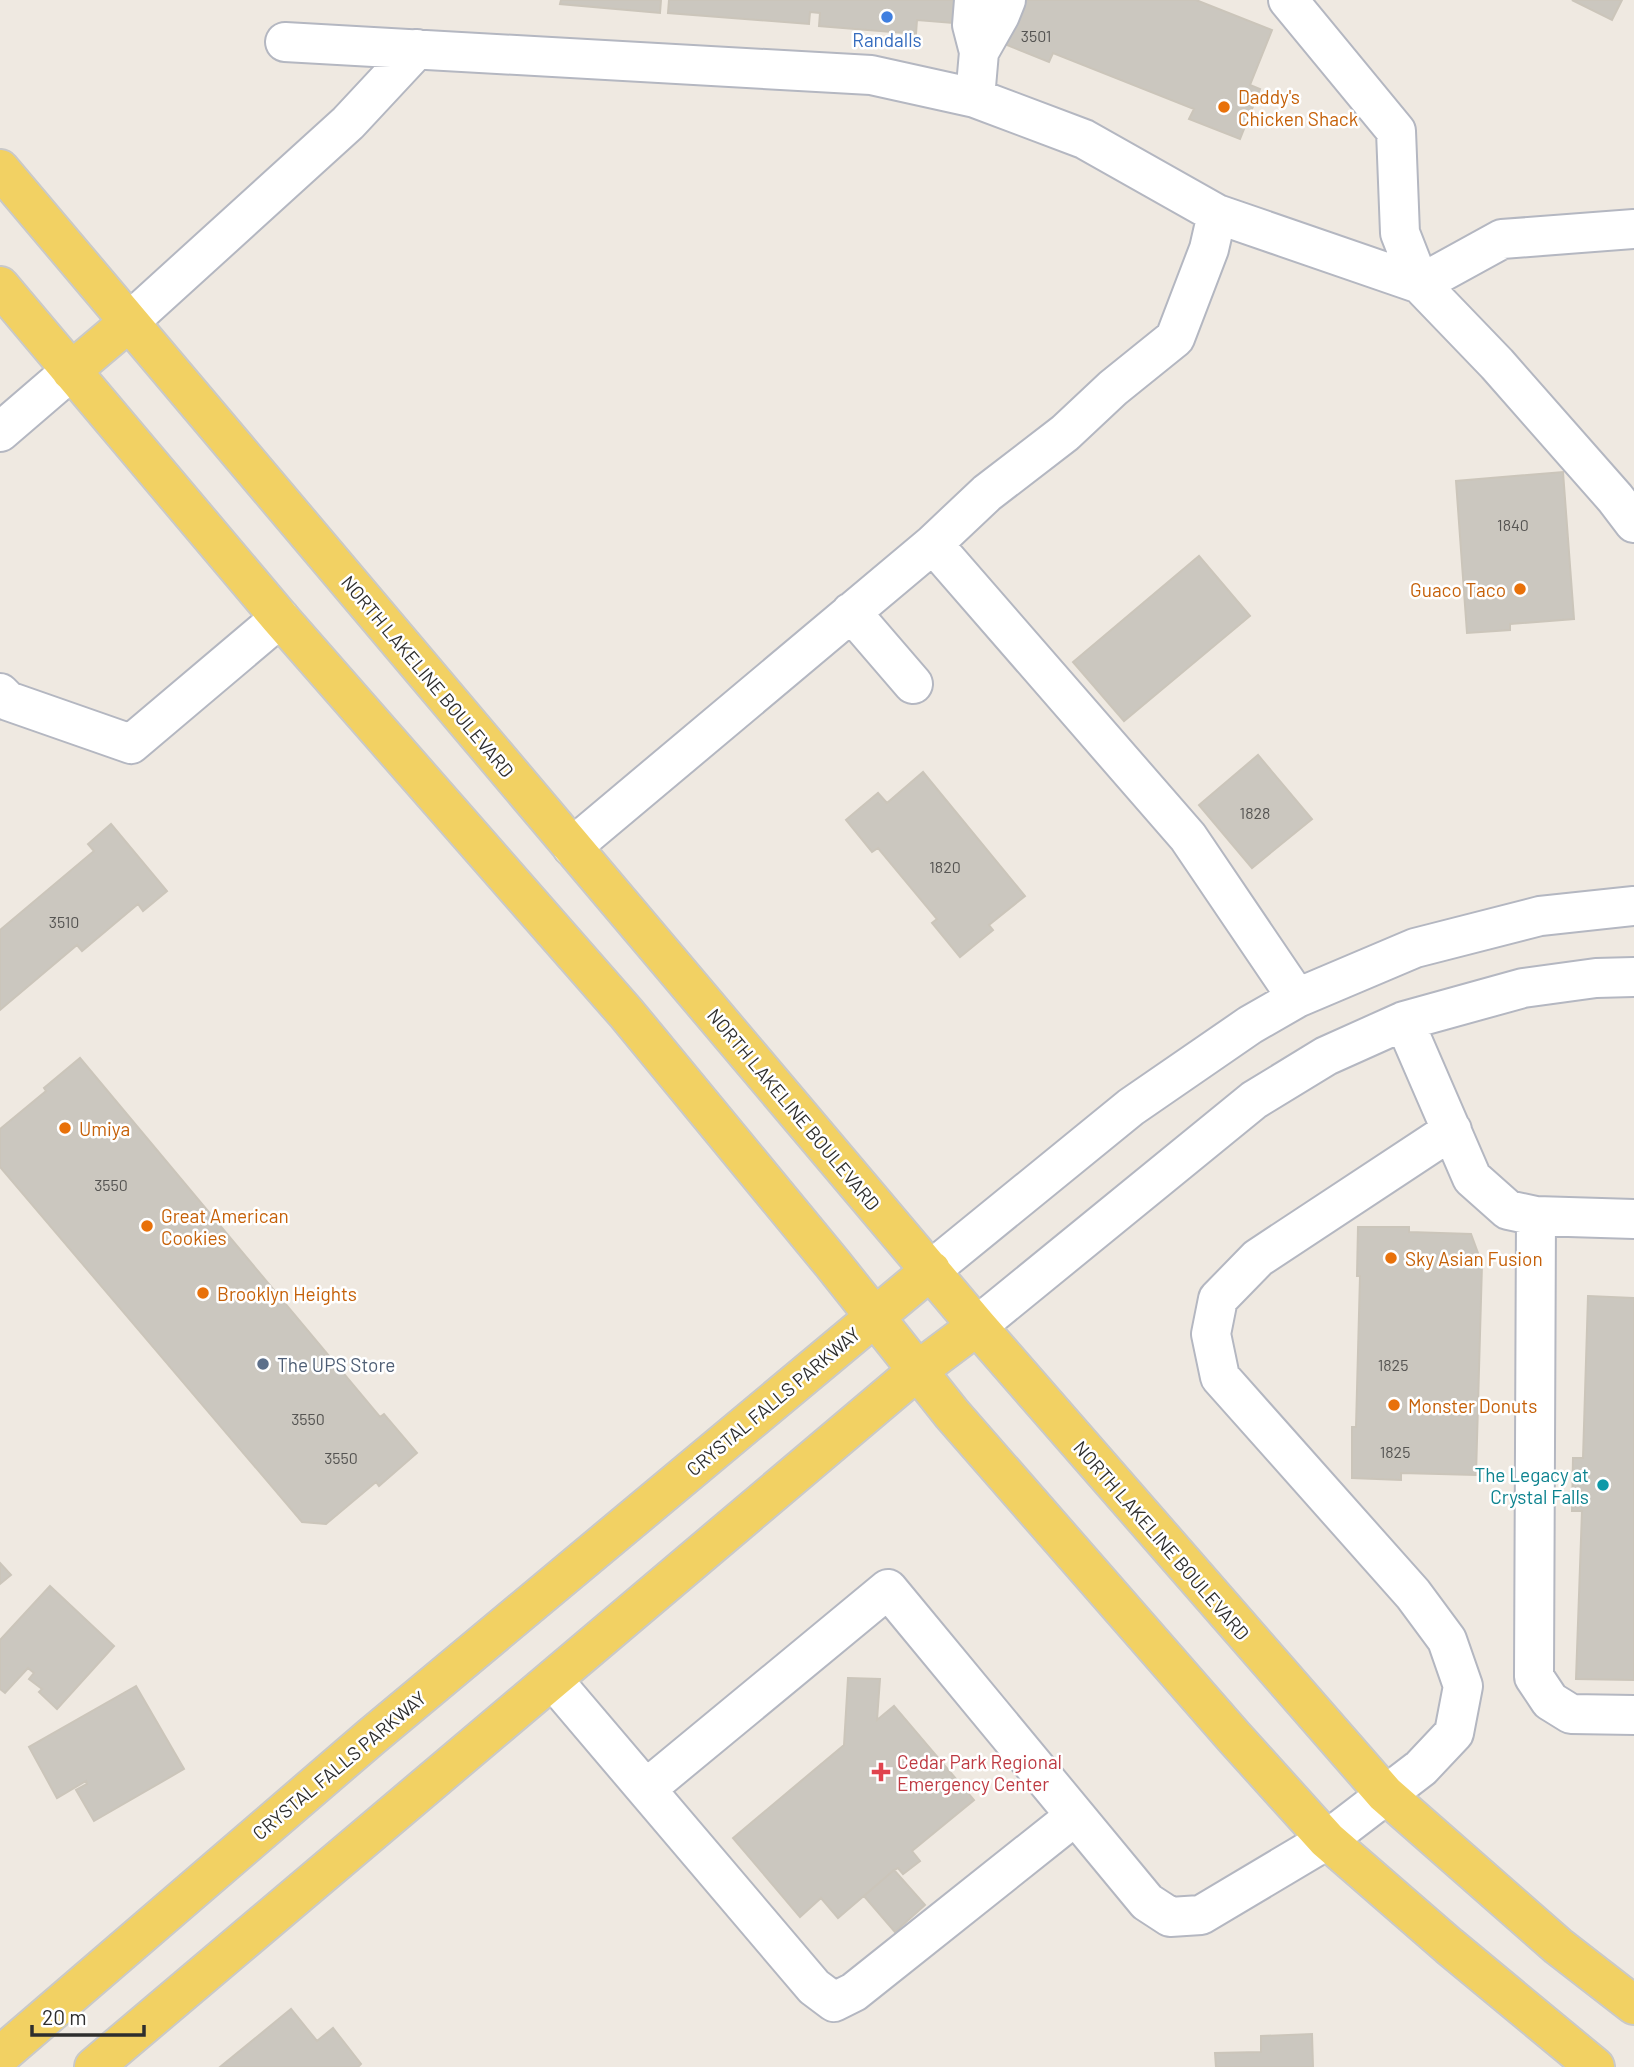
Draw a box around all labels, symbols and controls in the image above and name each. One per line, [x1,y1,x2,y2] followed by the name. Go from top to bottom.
[879,9,895,25] marker: Randalls
[1021,26,1051,45] house number: 3501
[852,28,922,51] place label: Randalls
[1238,85,1358,130] place label: Daddy's Chicken Shack
[1216,99,1232,115] marker: Daddy's Chicken Shack
[1497,515,1529,534] house number: 1840
[337,571,519,781] street label: NORTH LAKELINE BOULEVARD
[1410,578,1506,601] place label: Guaco Taco
[1512,581,1528,597] marker: Guaco Taco
[1240,803,1270,822] house number: 1828
[929,857,961,876] house number: 1820
[49,912,79,931] house number: 3510
[703,1004,885,1214] street label: NORTH LAKELINE BOULEVARD
[79,1117,130,1140] place label: Umiya
[57,1120,73,1136] marker: Umiya
[94,1175,128,1194] house number: 3550
[161,1204,289,1249] place label: Great American Cookies
[139,1218,155,1234] marker: Great American Cookies
[1405,1247,1543,1270] place label: Sky Asian Fusion
[1383,1250,1399,1266] marker: Sky Asian Fusion
[217,1282,357,1305] place label: Brooklyn Heights
[195,1285,211,1301] marker: Brooklyn Heights
[682,1322,865,1480] street label: CRYSTAL FALLS PARKWAY
[277,1353,395,1376] place label: The UPS Store
[1378,1355,1408,1374] house number: 1825
[255,1356,271,1372] marker: The UPS Store
[1408,1394,1537,1417] place label: Monster Donuts
[1386,1397,1402,1413] marker: Monster Donuts
[291,1409,325,1428] house number: 3550
[1069,1436,1255,1644] street label: NORTH LAKELINE BOULEVARD
[1380,1442,1410,1461] house number: 1825
[324,1448,358,1467] house number: 3550
[1474,1463,1589,1508] place label: The Legacy at Crystal Falls
[1595,1477,1611,1493] marker: The Legacy at Crystal Falls
[248,1686,431,1844] street label: CRYSTAL FALLS PARKWAY
[897,1750,1062,1795] place label: Cedar Park Regional Emergency Center
[871,1762,891,1782] marker: Cedar Park Regional Emergency Center
[32,1994,144,2038] scale bar
[42,2004,87,2029] text: 20 m

